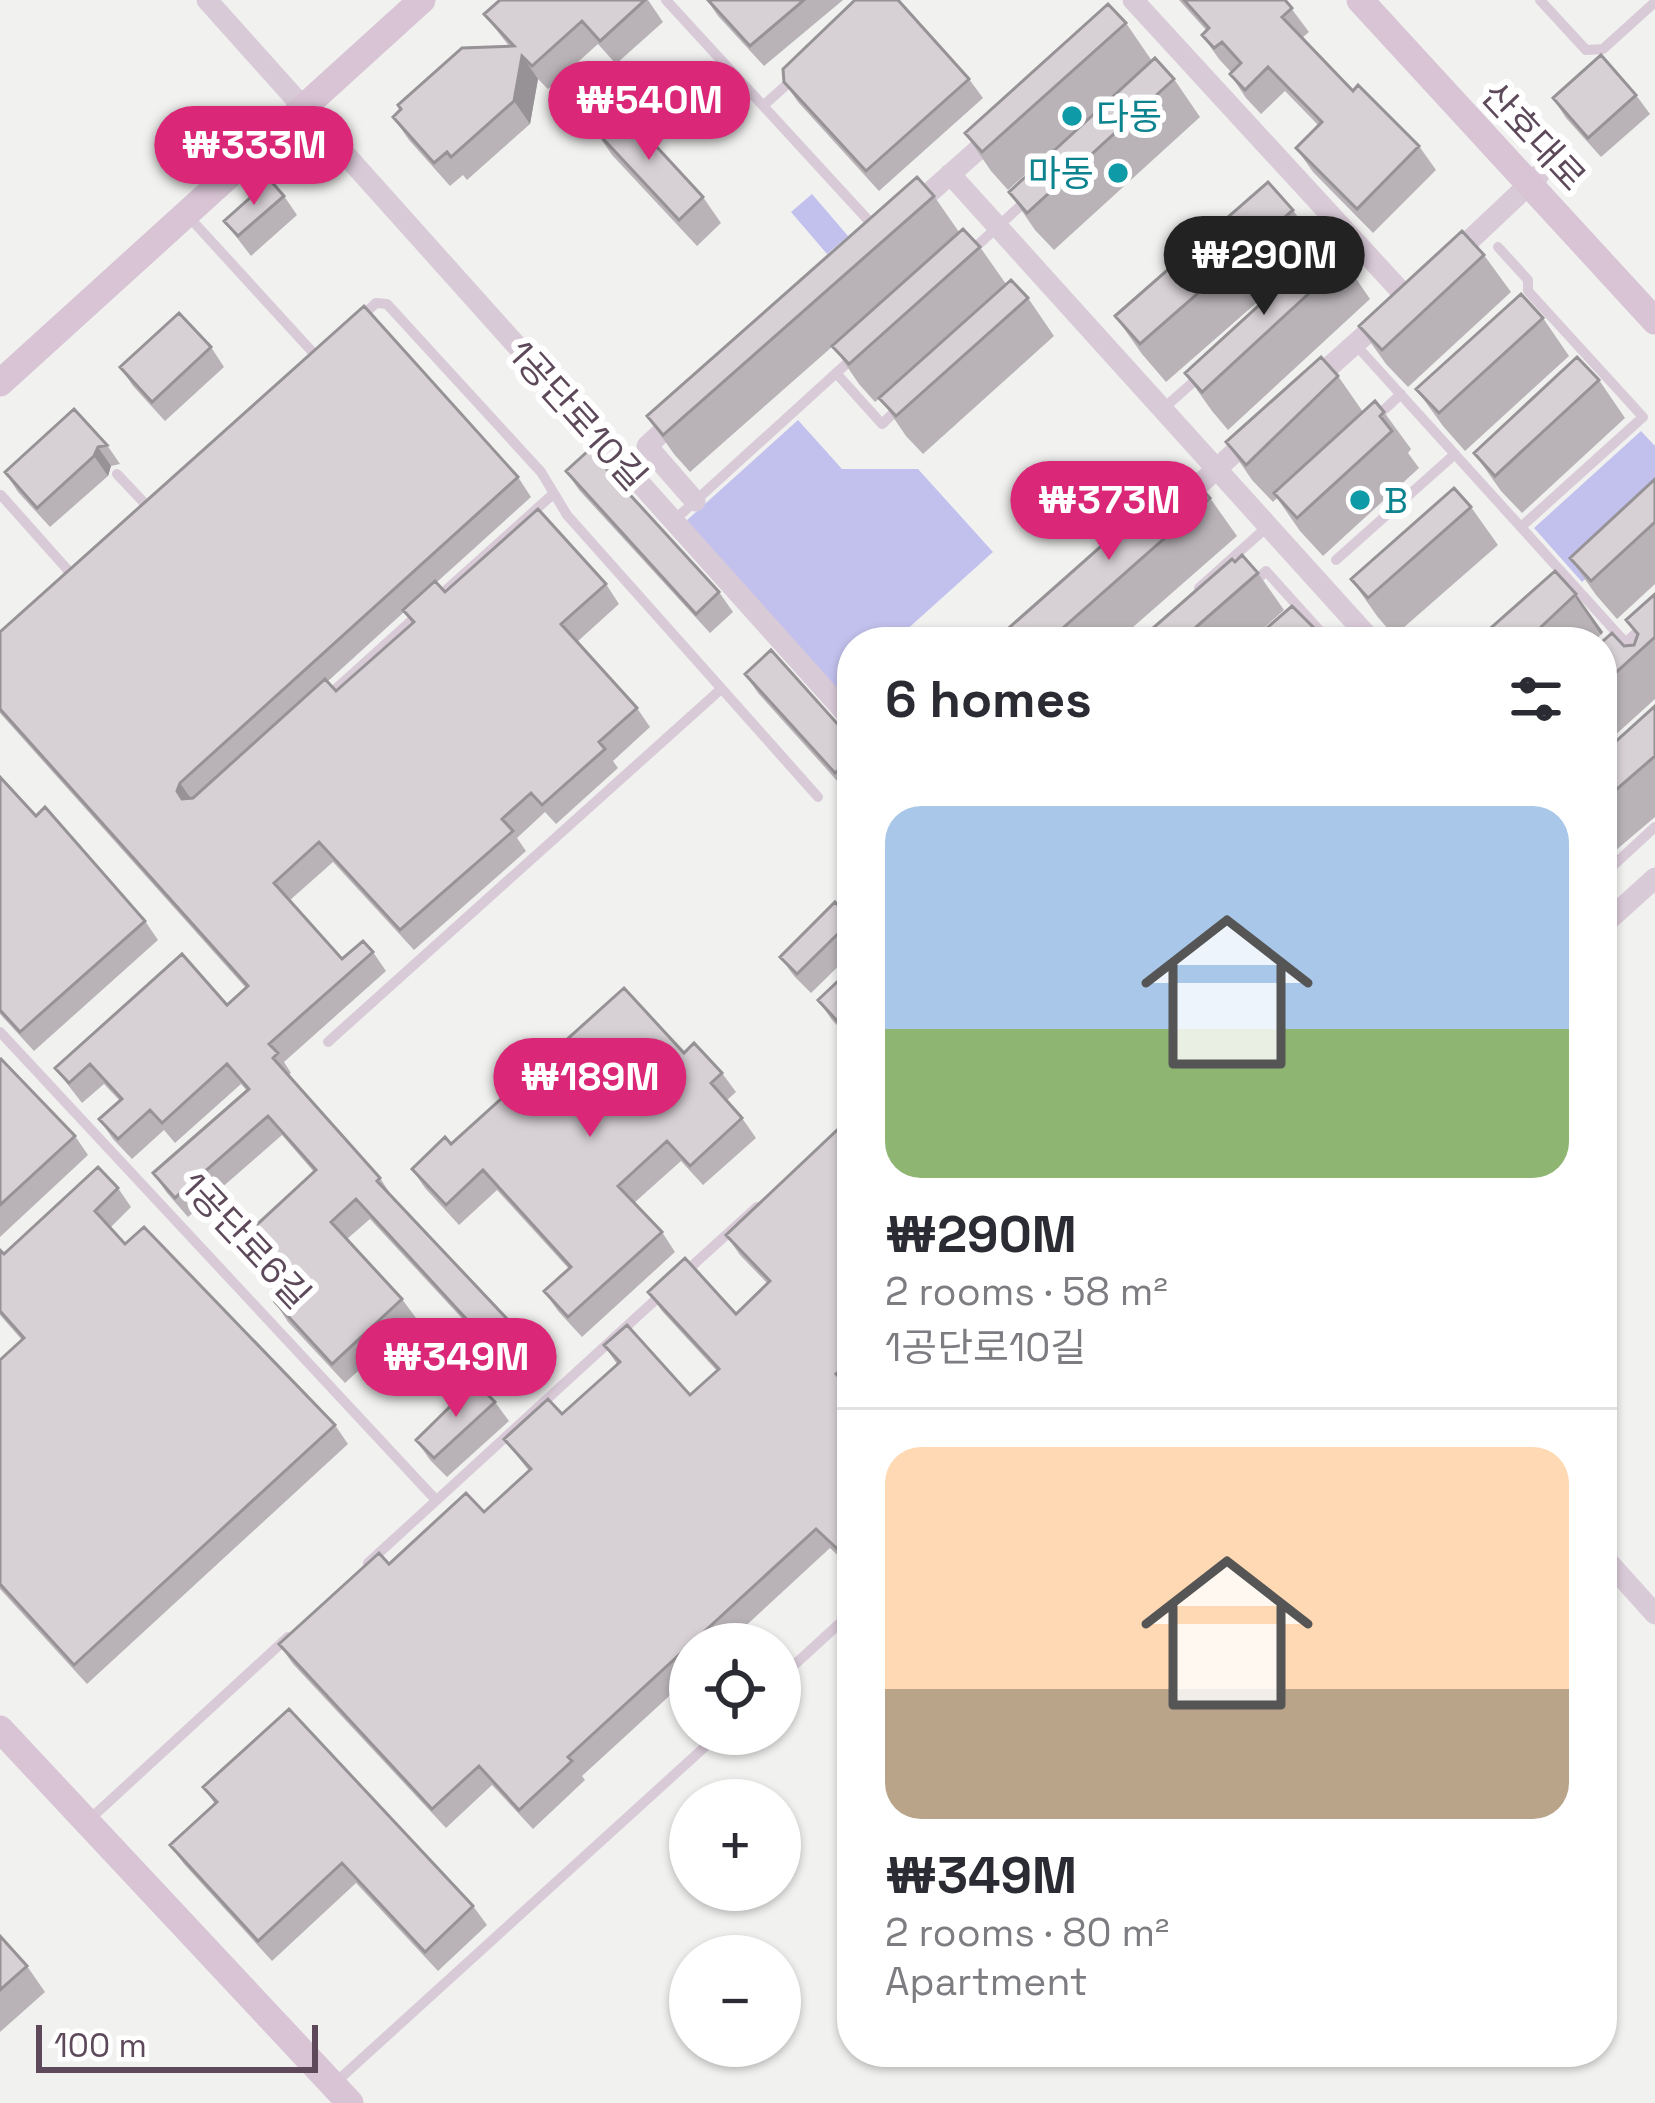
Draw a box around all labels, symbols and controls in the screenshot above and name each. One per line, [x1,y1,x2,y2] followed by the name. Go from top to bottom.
[565,61,733,163] pin: ₩540M
[1471,73,1595,201] street label: 산호대로
[575,75,723,124] text: ₩540M
[1096,94,1162,140] place label: 다동
[1059,103,1085,129] marker: 다동
[170,106,338,208] pin: ₩333M
[181,120,327,169] text: ₩333M
[1028,151,1094,197] place label: 마동
[1105,160,1131,186] marker: 마동
[1180,216,1348,318] pin: ₩290M
[1191,230,1337,279] text: ₩290M
[498,331,656,500] street label: 1공단로10길
[1025,461,1193,563] pin: ₩373M
[1037,475,1181,524] text: ₩373M
[1384,478,1408,524] place label: B
[1347,487,1373,513] marker: B
[1503,666,1569,732] icon: filters
[885,667,1092,732] text: 6 homes
[1119,884,1335,1100] icon: home
[506,1038,674,1140] pin: ₩189M
[520,1052,660,1101] text: ₩189M
[171,1163,320,1318] street label: 1공단로6길
[885,1202,1077,1267] text: ₩290M
[885,1267,1168,1316] text: 2 rooms · 58 m²
[372,1318,540,1420] pin: ₩349M
[885,1323,1086,1372] text: 1공단로10길
[383,1332,529,1381] text: ₩349M
[1119,1525,1335,1741] icon: home
[669,1623,801,2067] map controls
[669,1623,801,1755] button: locate
[669,1779,801,1911] button: +
[885,1843,1077,1908] text: ₩349M
[885,1908,1169,1957] text: 2 rooms · 80 m²
[669,1935,801,2067] button: −
[885,1957,1088,2006] text: Apartment
[36,2019,318,2072] scale bar
[54,2025,147,2067] text: 100 m

